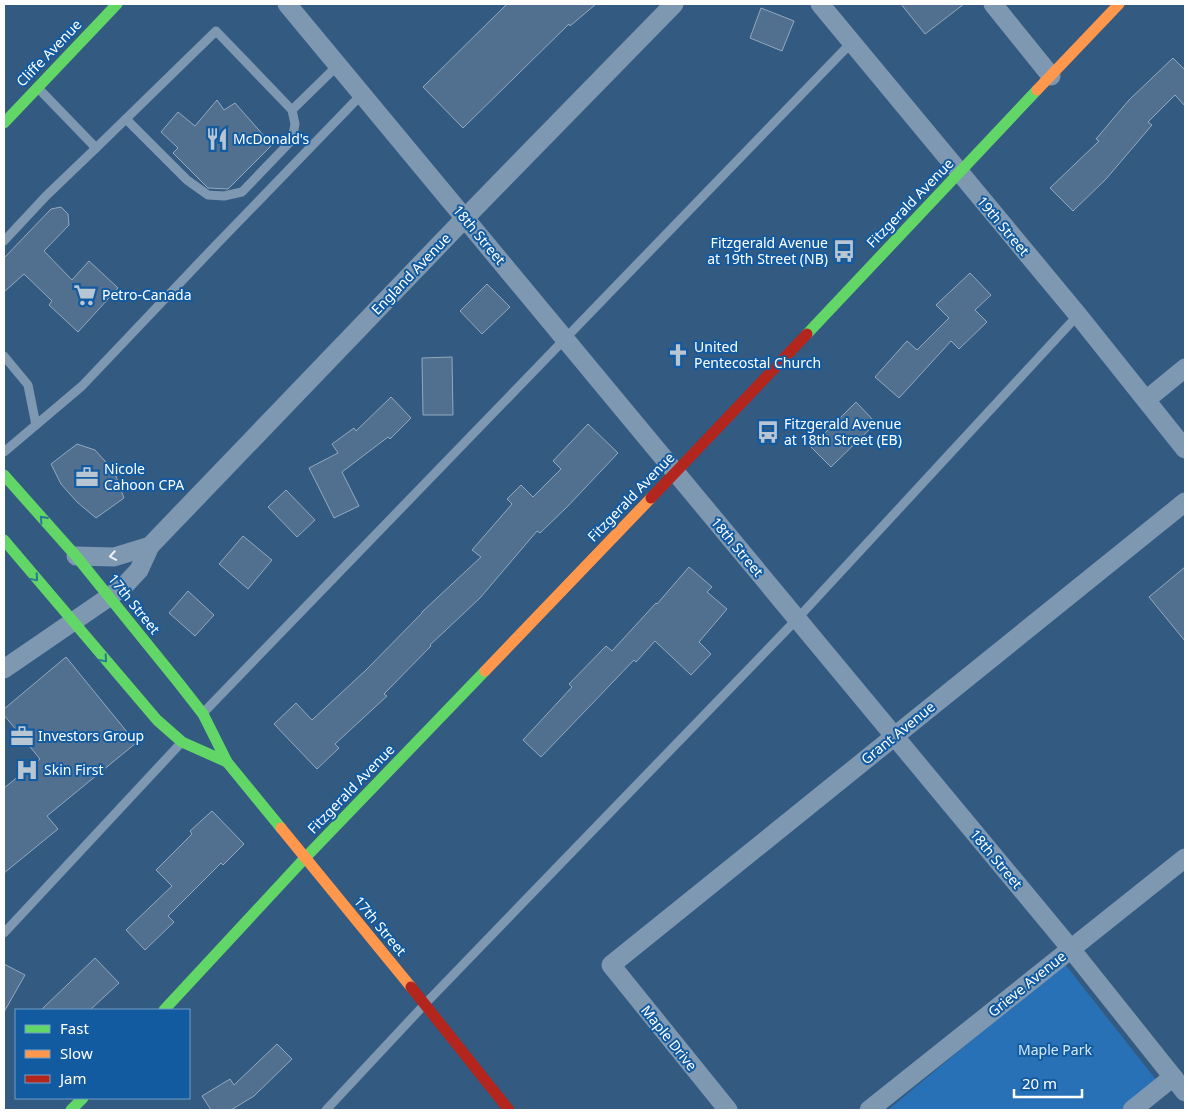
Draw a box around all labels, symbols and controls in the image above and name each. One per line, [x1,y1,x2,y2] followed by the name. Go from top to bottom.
[12,15,86,90] street label: Cliffe Avenue
[204,126,230,152] restaurant icon: McDonald's
[233,129,310,148] place label: McDonald's
[862,154,957,251] street label: Fitzgerald Avenue
[973,192,1034,260] street label: 19th Street
[449,201,510,269] street label: 18th Street
[367,229,455,319] street label: England Avenue
[707,233,828,268] place label: Fitzgerald Avenue at 19th Street (NB)
[831,238,857,264] bus stop icon: Fitzgerald Avenue at 19th Street (NB)
[72,282,98,308] supermarket icon: Petro-Canada
[102,285,192,304] place label: Petro-Canada
[694,337,821,372] place label: United Pentecostal Church
[665,342,691,368] church icon: United Pentecostal Church
[784,414,902,449] place label: Fitzgerald Avenue at 18th Street (EB)
[755,419,781,445] bus stop icon: Fitzgerald Avenue at 18th Street (EB)
[583,448,678,545] street label: Fitzgerald Avenue
[104,459,184,494] place label: Nicole Cahoon CPA
[74,464,100,490] office icon: Nicole Cahoon CPA
[707,513,768,581] street label: 18th Street
[40,516,49,525] one-way arrow
[109,551,118,561] one-way arrow
[104,570,165,638] street label: 17th Street
[30,572,39,581] one-way arrow
[99,653,108,662] one-way arrow
[857,697,939,768] street label: Grant Avenue
[9,723,35,749] office icon: Investors Group
[38,726,144,745] place label: Investors Group
[303,740,398,837] street label: Fitzgerald Avenue
[14,757,40,783] hospital icon: Skin First
[44,760,104,779] place label: Skin First
[966,825,1027,893] street label: 18th Street
[350,892,411,960] street label: 17th Street
[984,946,1070,1021] street label: Grieve Avenue
[637,1001,702,1074] street label: Maple Drive
[15,1009,190,1099] legend
[60,1018,89,1038] text: Fast
[1018,1040,1092,1059] park label: Maple Park
[60,1043,93,1063] text: Slow
[1014,1066,1082,1098] scale bar
[58,1068,87,1088] text: Jam
[1022,1073,1057,1093] text: 20 m

